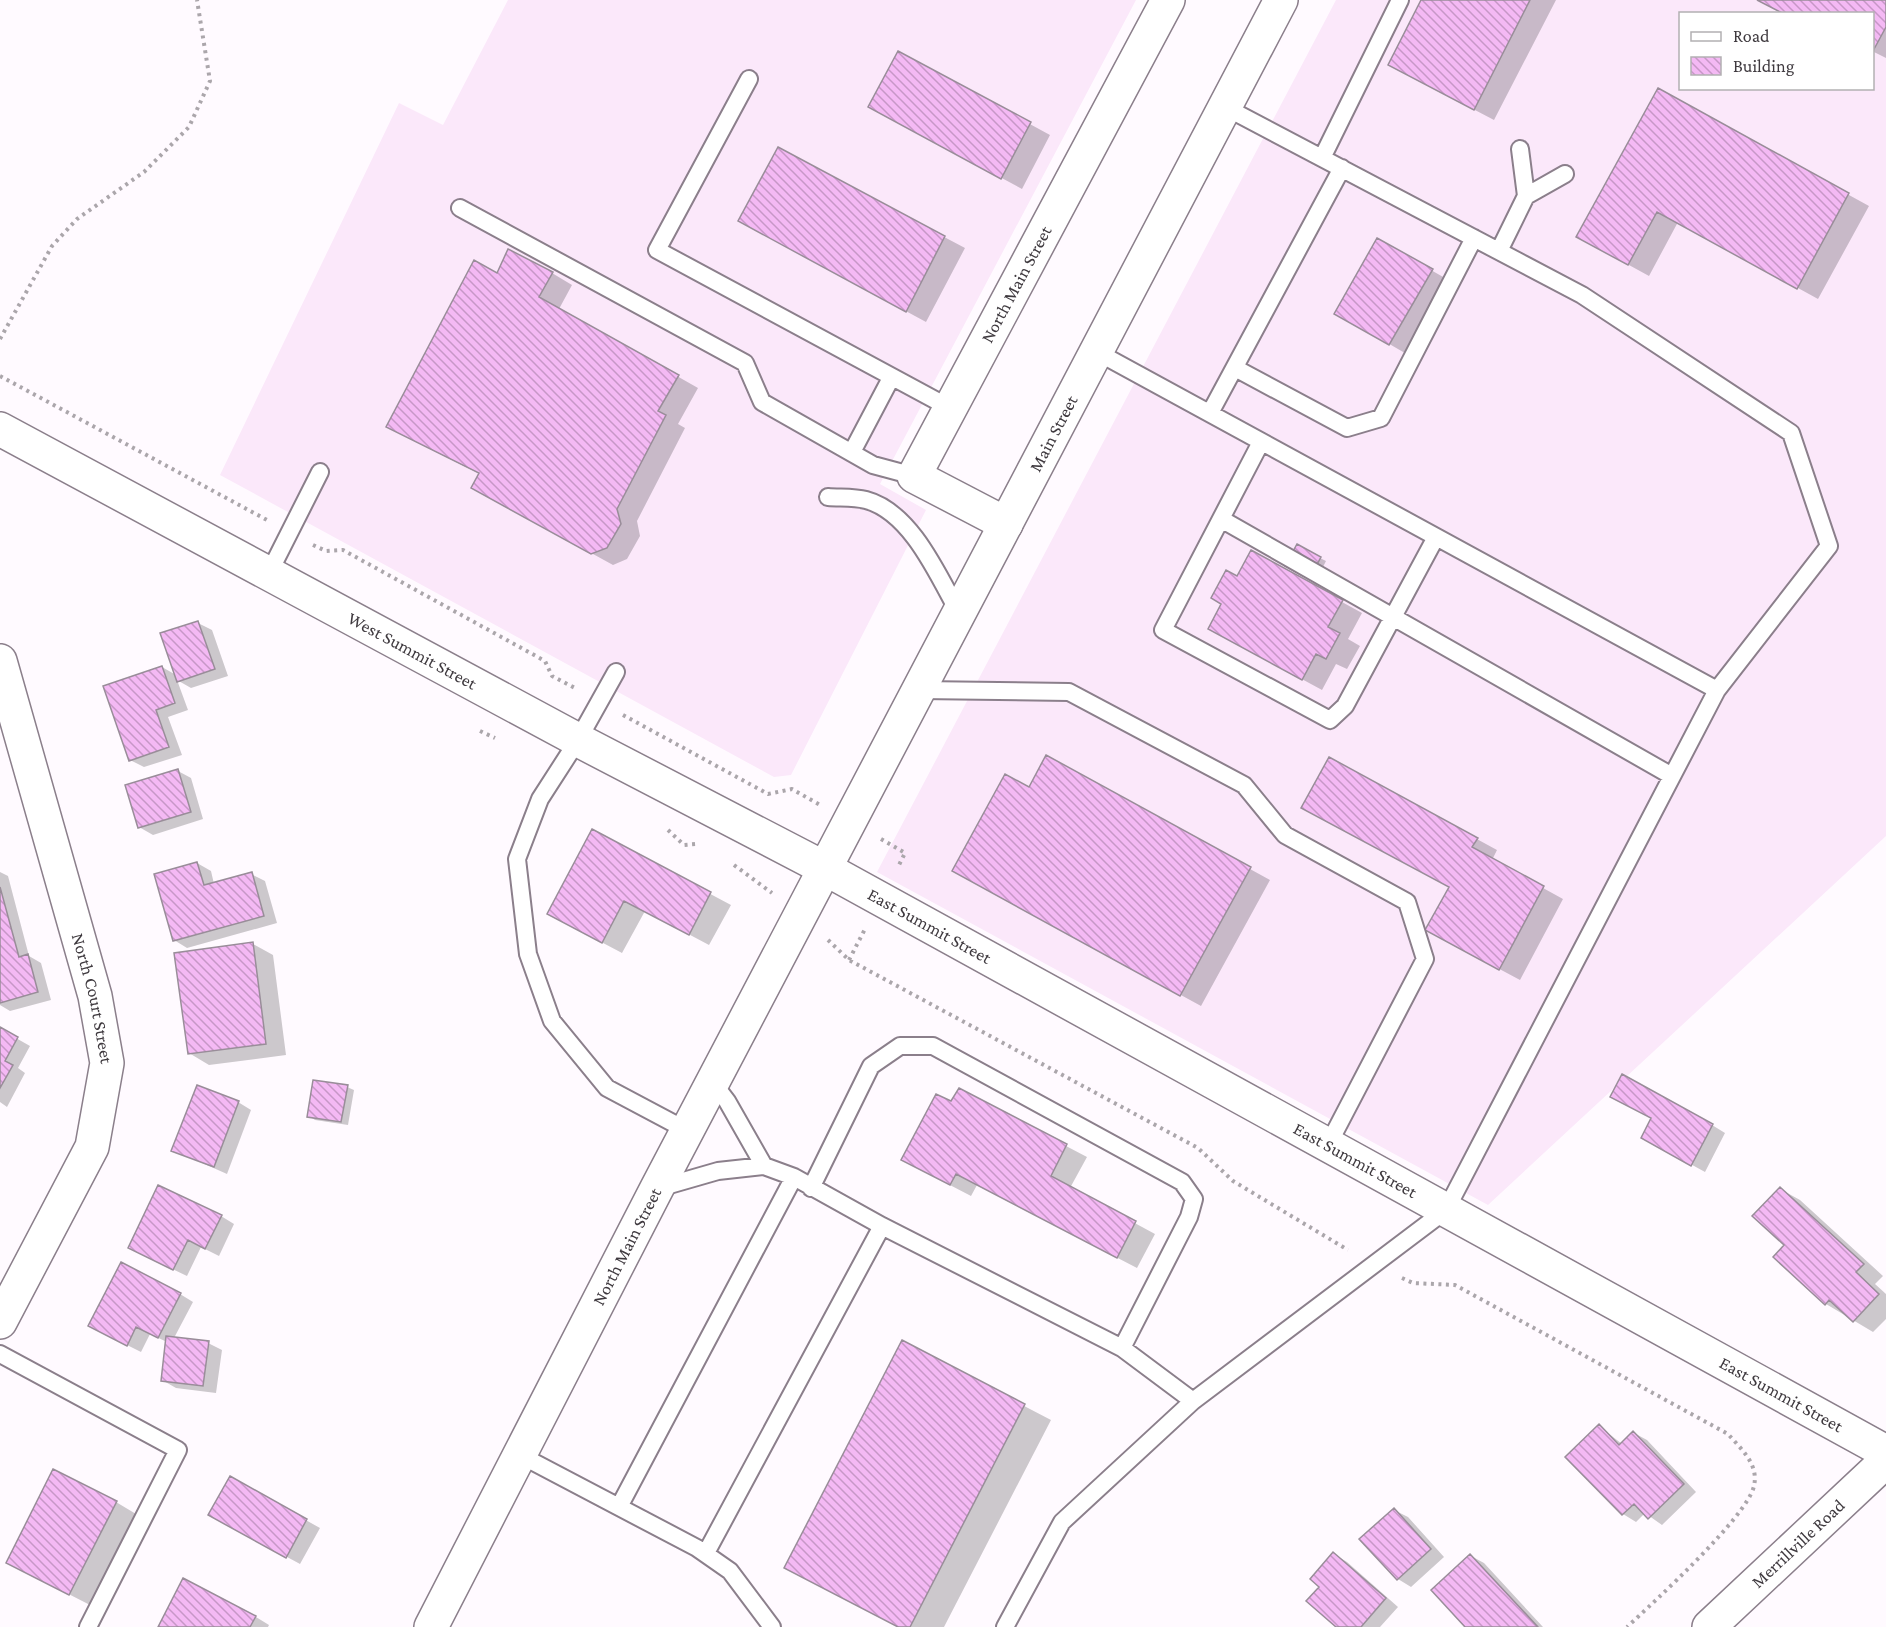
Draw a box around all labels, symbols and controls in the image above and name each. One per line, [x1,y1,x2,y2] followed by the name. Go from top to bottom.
[1679,12,1874,90] legend
[1733,26,1770,46] text: Road
[1733,56,1795,76] text: Building
[977,222,1056,346] street label: North Main Street
[1025,391,1082,475] street label: Main Street
[344,608,481,694] street label: West Summit Street
[864,884,996,968] street label: East Summit Street
[68,931,117,1066] street label: North Court Street
[1290,1118,1421,1203] street label: East Summit Street
[588,1183,666,1309] street label: North Main Street
[1716,1352,1847,1437] street label: East Summit Street
[1747,1495,1849,1592] street label: Merrillville Road

